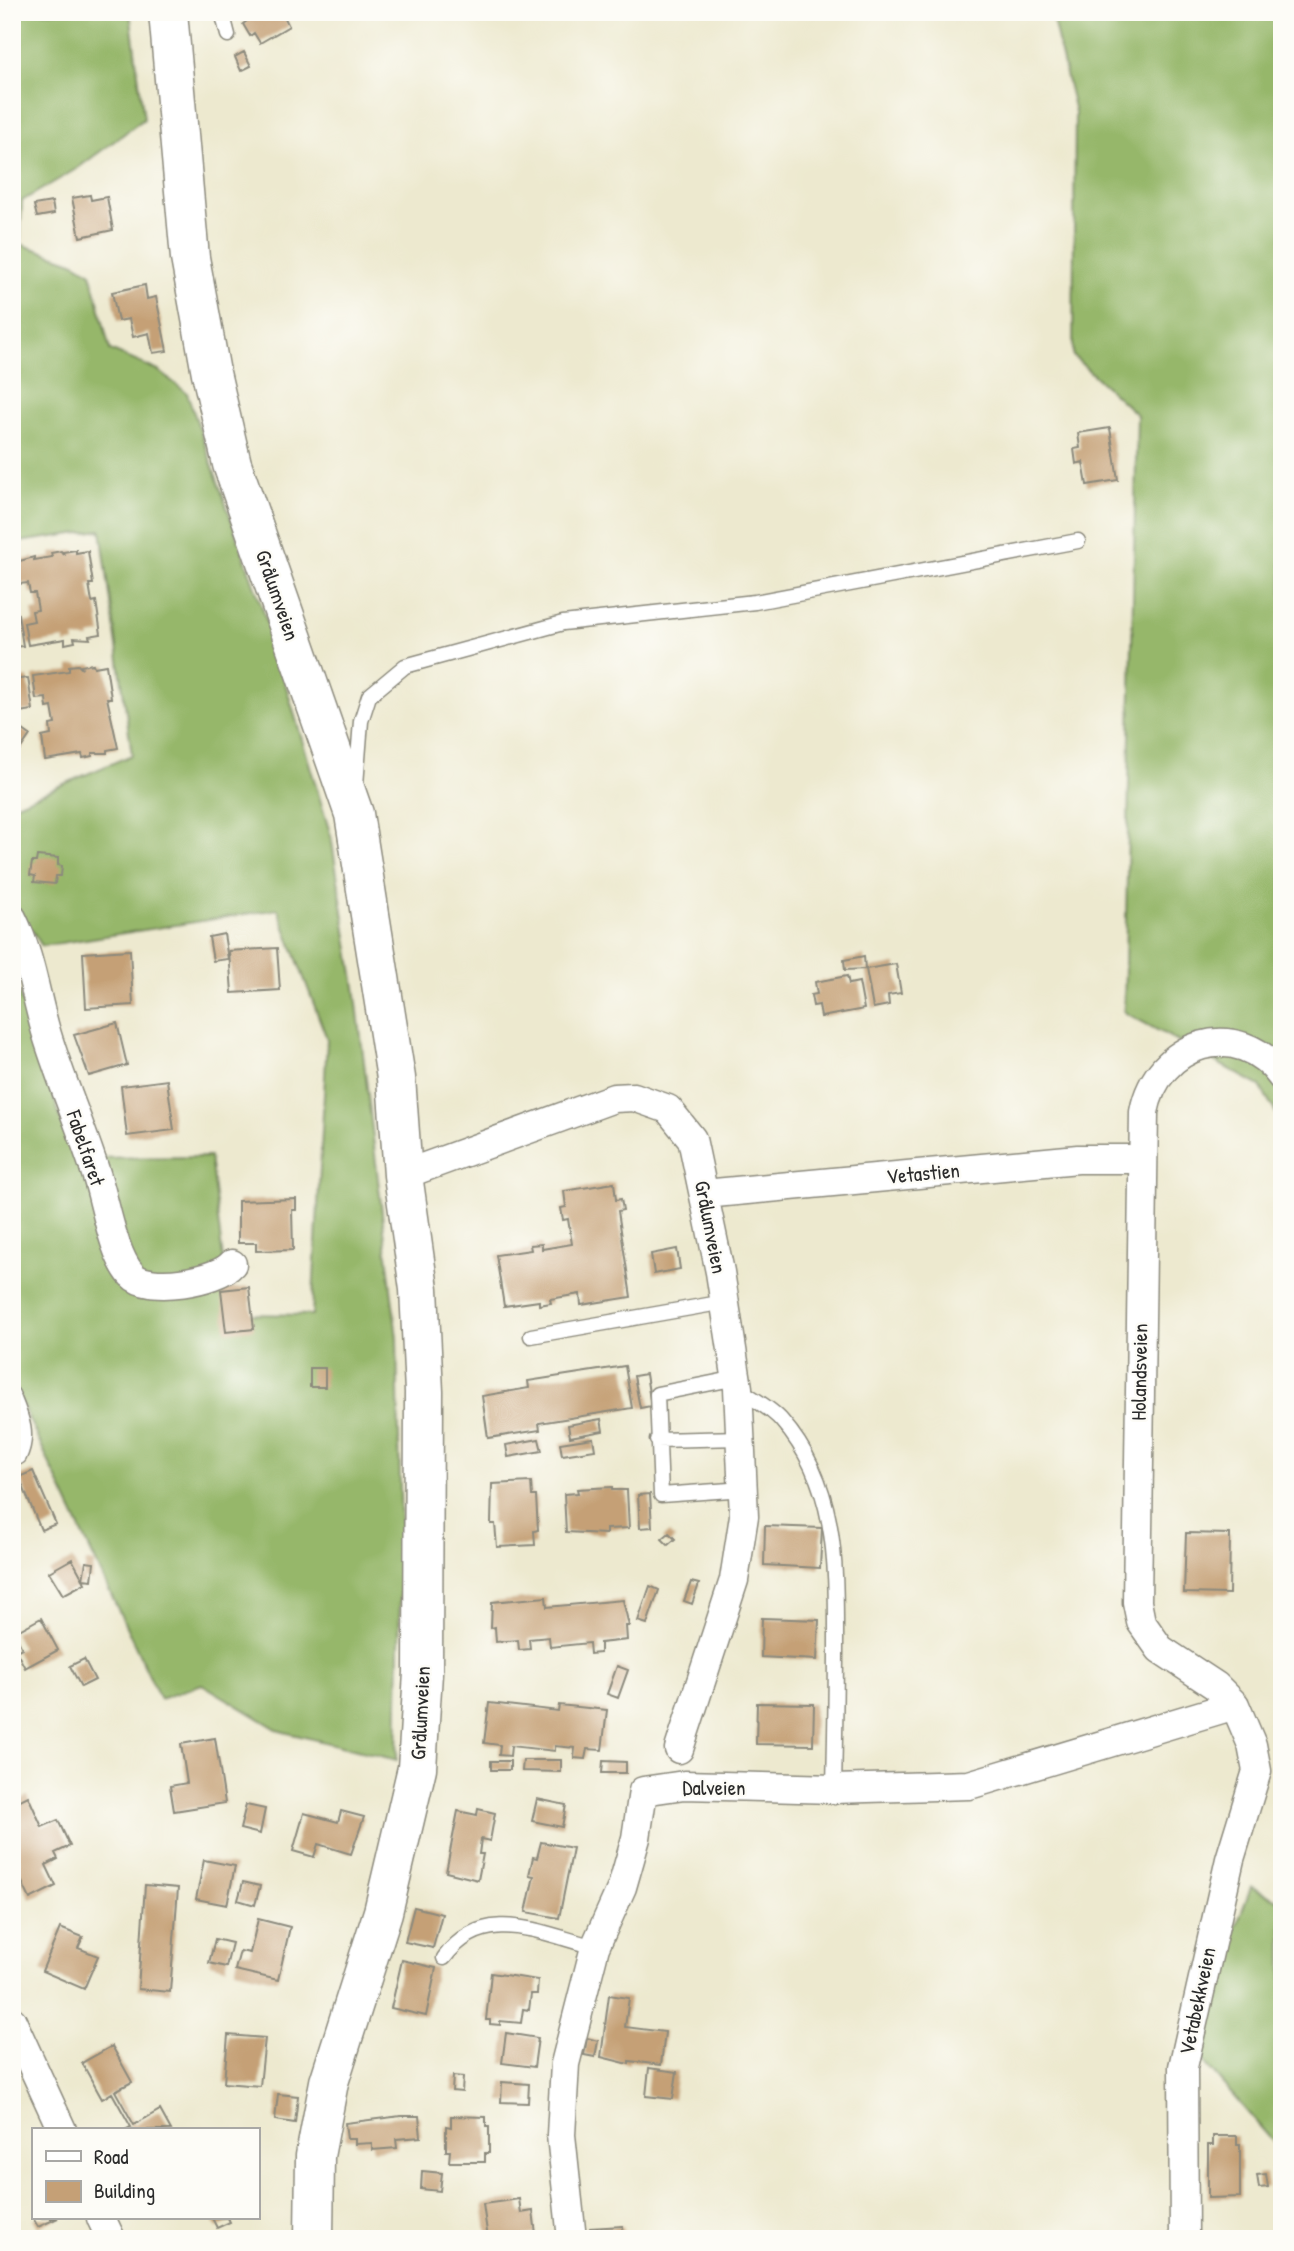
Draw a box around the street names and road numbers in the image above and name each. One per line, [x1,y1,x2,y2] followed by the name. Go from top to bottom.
[249,546,307,644] street label: Grålumveien
[59,1105,113,1190] street label: Fabelfaret
[885,1155,961,1191] street label: Vetastien
[688,1178,734,1276] street label: Grålumveien
[1124,1323,1154,1421] street label: Holandsveien
[403,1665,437,1761] street label: Grålumveien
[682,1773,746,1802] street label: Dalveien
[1171,1944,1223,2058] street label: Vetabekkveien

